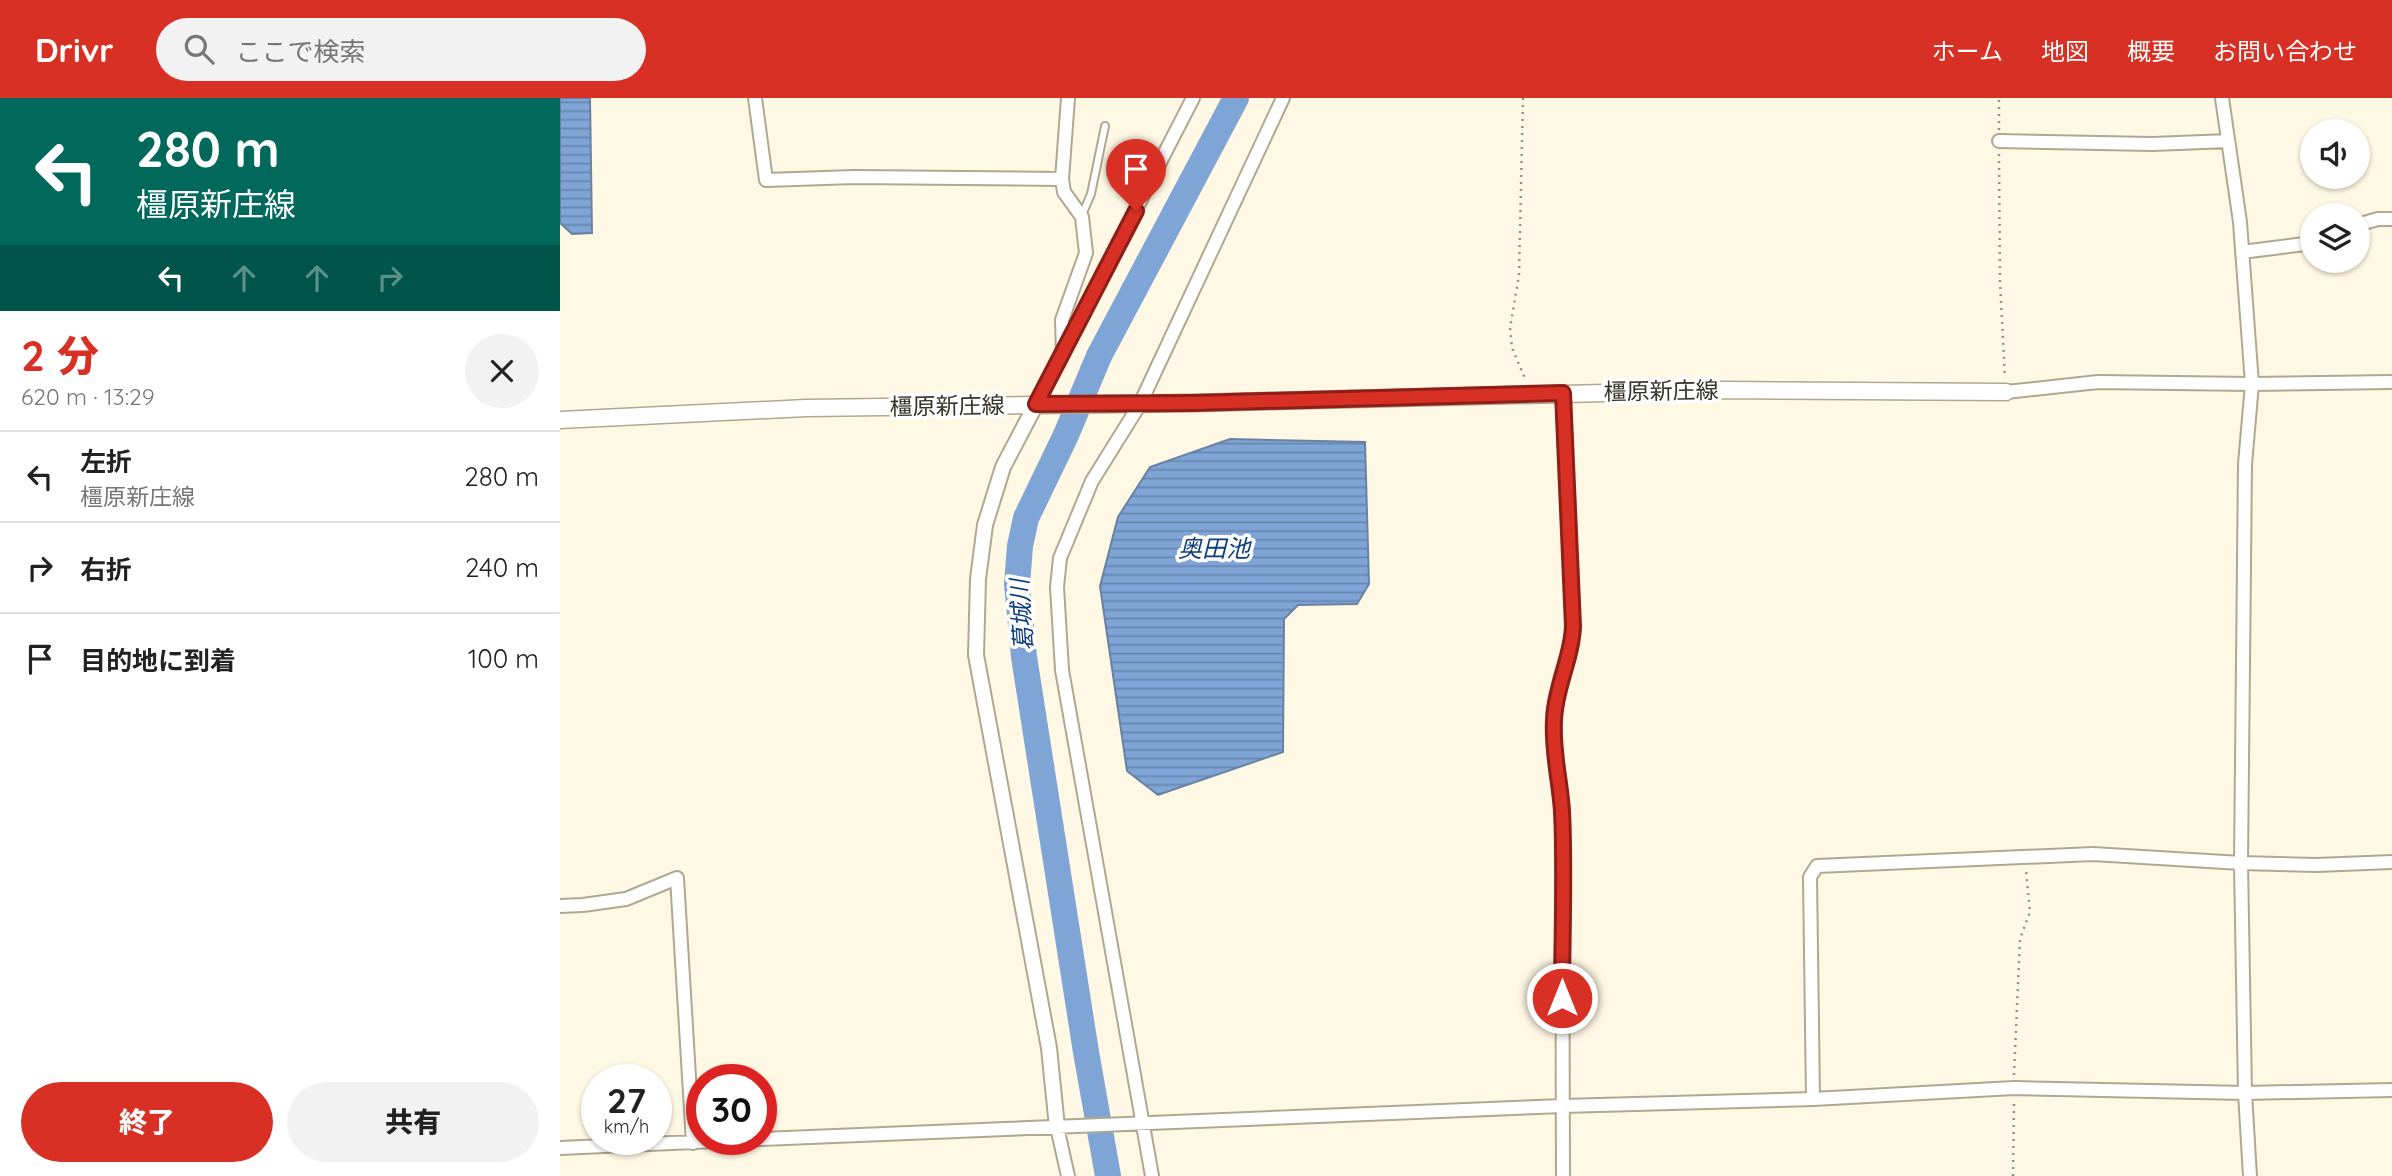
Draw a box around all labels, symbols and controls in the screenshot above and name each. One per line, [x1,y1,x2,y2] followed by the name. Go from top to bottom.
[156,18,646,81] search box
[35,29,114,70] text: Drivr
[180,30,218,68] icon: search
[236,35,366,68] text: ここで検索
[1932,36,2003,66] text: ホーム
[2041,36,2089,66] text: 地図
[2127,36,2175,66] text: 概要
[2213,36,2357,66] text: お問い合わせ
[136,118,280,179] text: 280 m
[2300,119,2370,273] map controls
[2300,119,2370,189] button: sound
[21,126,112,217] icon: left
[1106,139,1166,211] pin
[1117,150,1155,188] icon: arrive
[136,184,296,224] text: 橿原新庄線
[2300,203,2370,273] button: layers
[152,259,190,297] icon: left
[225,259,263,297] icon: ahead
[298,259,336,297] icon: ahead
[371,259,409,297] icon: right
[21,329,99,382] text: 2 分
[465,334,539,408] button: close
[1603,375,1719,406] street label: 橿原新庄線
[21,382,155,411] text: 620 m · 13:29
[889,390,1005,421] street label: 橿原新庄線
[80,445,132,478] text: 左折
[21,458,59,496] icon: left
[464,460,539,493] text: 280 m
[80,482,195,511] text: 橿原新庄線
[1178,533,1252,563] water label: 奥田池
[21,549,59,587] icon: right
[465,551,539,584] text: 240 m
[80,553,132,586] text: 右折
[1003,575,1038,652] water label: 葛城川
[21,640,59,678] icon: arrive
[468,642,539,675] text: 100 m
[80,644,236,677] text: 目的地に到着
[1525,961,1599,1035] position arrow
[686,1064,777,1155] speed limit sign: 30
[607,1078,646,1122] text: 27
[21,1082,273,1162] button: 終了
[287,1082,539,1162] button: 共有
[604,1115,649,1138] text: km/h

